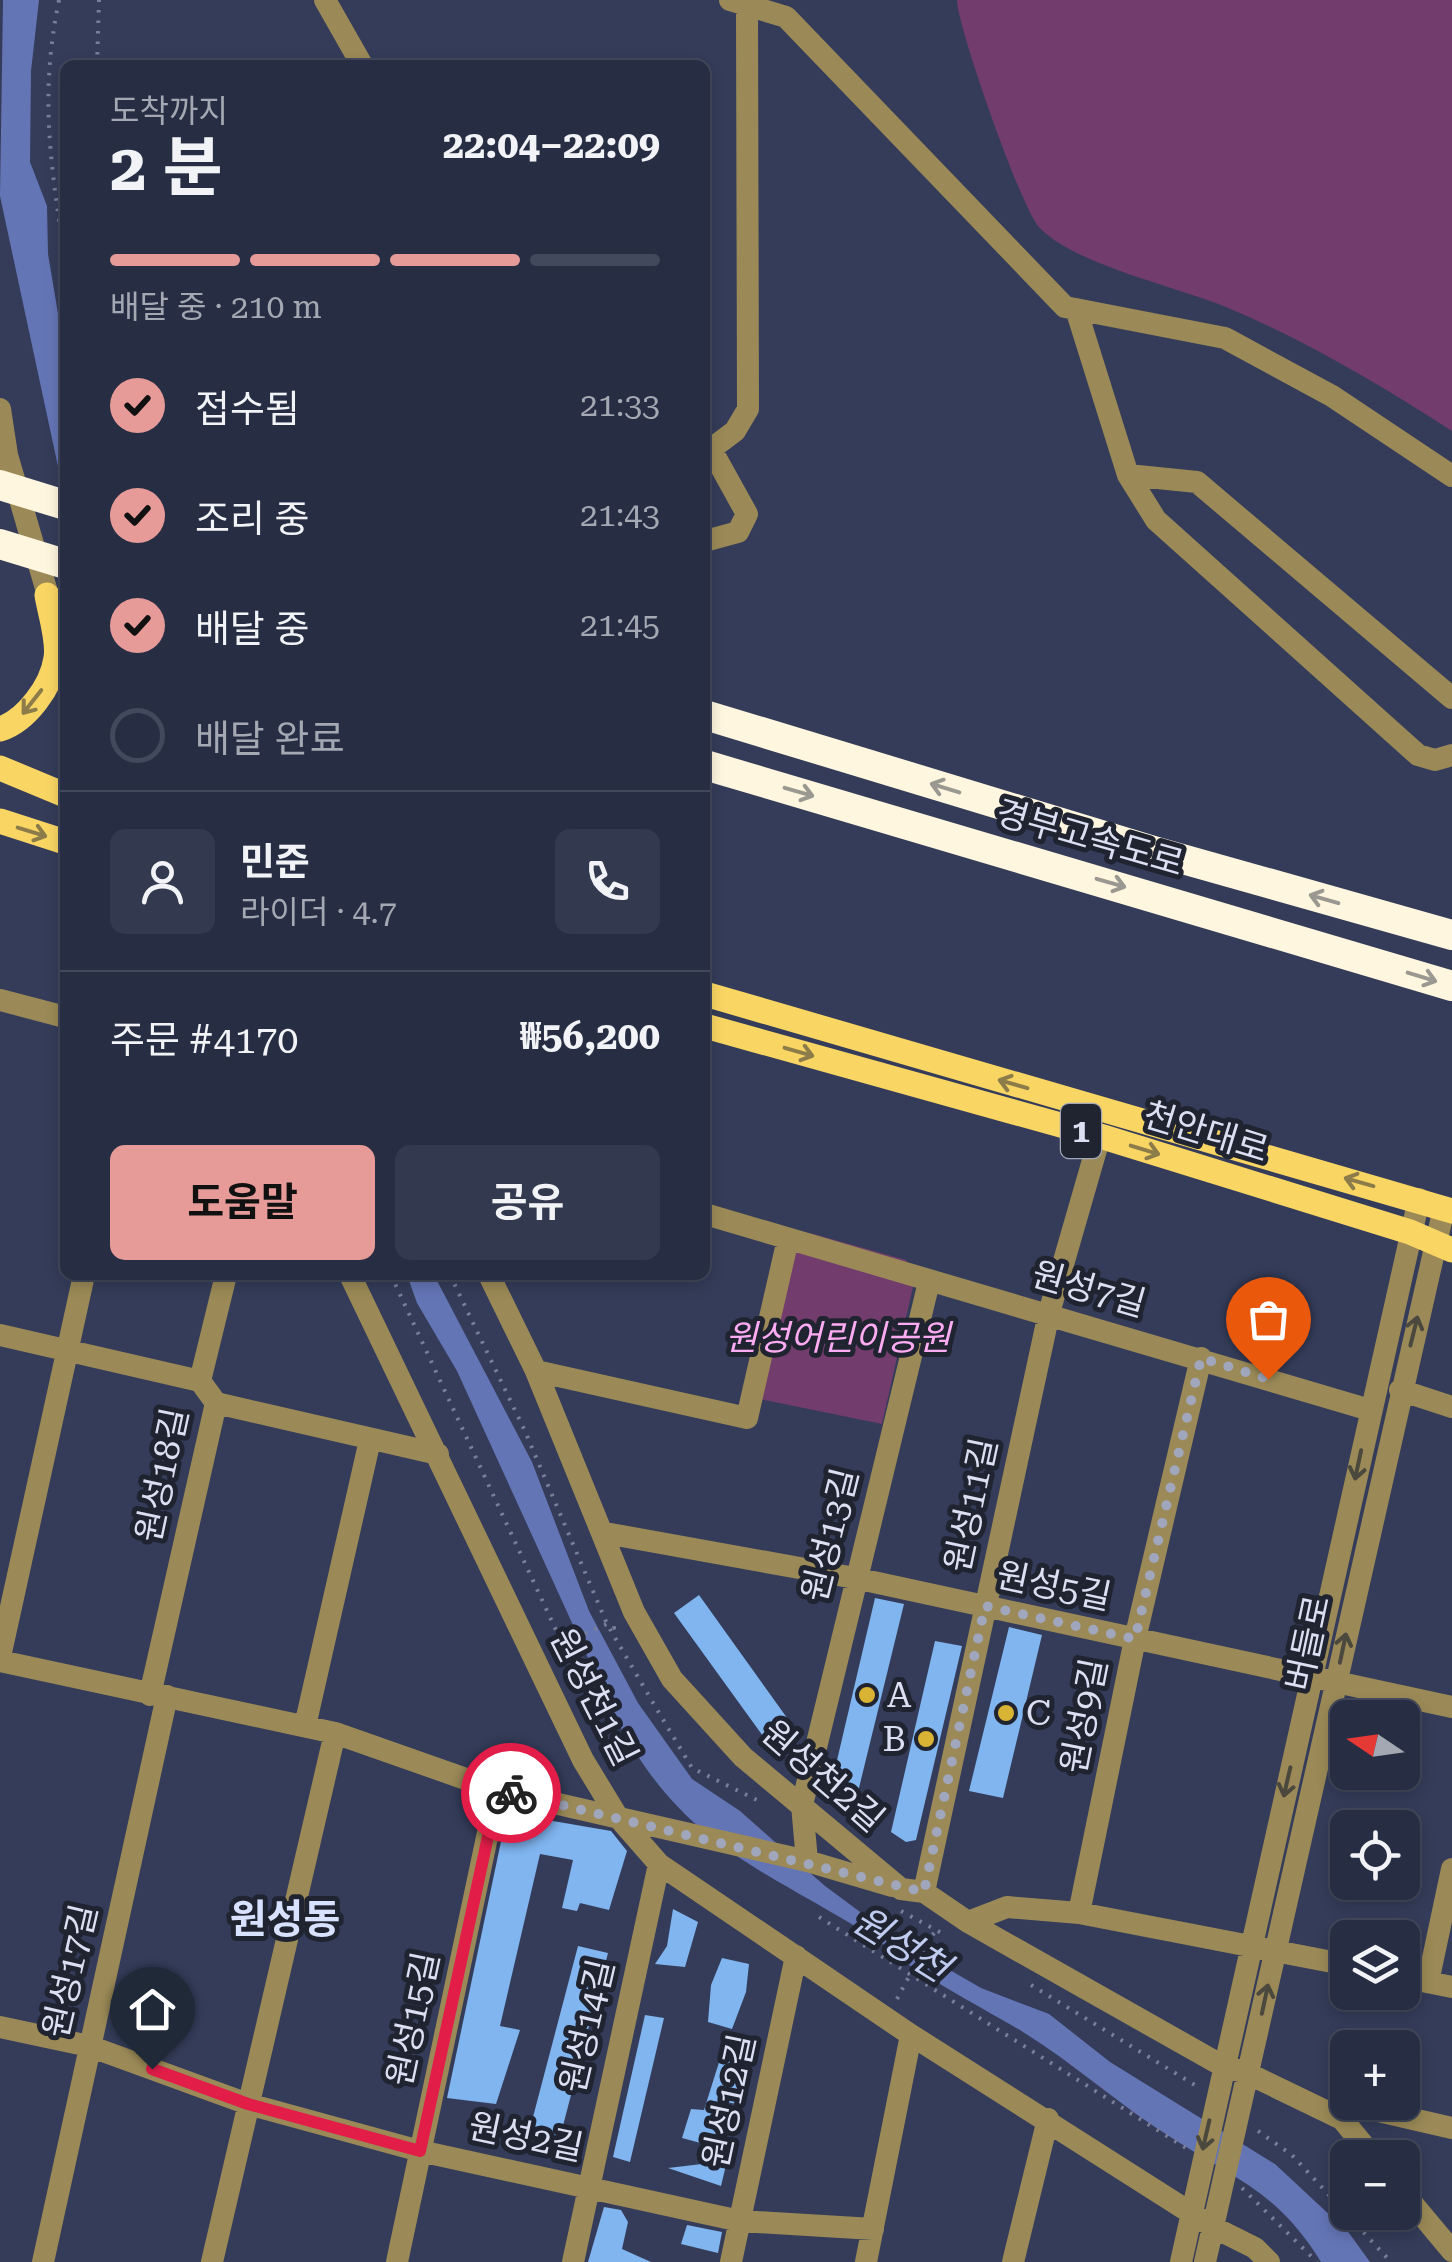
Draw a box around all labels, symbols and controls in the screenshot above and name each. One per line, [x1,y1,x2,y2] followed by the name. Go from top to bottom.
[110,92,228,130] text: 도착까지
[443,123,660,167] text: 22:04–22:09
[110,130,223,206] text: 2 분
[110,288,322,326] text: 배달 중 · 210 m
[110,378,165,433] icon: check
[580,386,660,424] text: 21:33
[195,387,300,431] text: 접수됨
[110,488,165,543] icon: check
[580,496,660,534] text: 21:43
[195,497,310,541] text: 조리 중
[110,598,165,653] icon: check
[580,606,660,644] text: 21:45
[195,607,310,651] text: 배달 중
[22,688,44,714] one-way arrow
[195,717,344,761] text: 배달 완료
[930,778,962,796] one-way arrow
[782,784,814,803] one-way arrow
[991,792,1188,885] street label: 경부고속도로
[16,824,48,842] one-way arrow
[110,829,215,934] button: person
[555,829,660,934] button: phone
[240,840,310,884] text: 민준
[1095,874,1126,893] one-way arrow
[1309,889,1341,907] one-way arrow
[240,893,397,931] text: 라이더 · 4.7
[1406,969,1437,987] one-way arrow
[520,1014,660,1058] text: ₩56,200
[110,1018,299,1062] text: 주문 #4170
[783,1044,814,1063] one-way arrow
[997,1074,1029,1092] one-way arrow
[1138,1094,1273,1171] street label: 천안대로
[1061,1104,1101,1158] road number: 1
[1129,1143,1161,1161] one-way arrow
[110,1145,375,1260] button: 도움말
[395,1145,660,1260] button: 공유
[1344,1172,1375,1190] one-way arrow
[1027,1254,1150,1325] street label: 원성7길
[1226,1277,1311,1380] pin
[1241,1292,1296,1347] icon: bag
[1406,1316,1425,1347] one-way arrow
[725,1318,953,1359] park label: 원성어린이공원
[128,1404,197,1546] street label: 원성18길
[937,1434,1006,1576] street label: 원성11길
[1348,1448,1366,1480] one-way arrow
[794,1464,867,1606] street label: 원성13길
[993,1554,1115,1619] street label: 원성5길
[1278,1592,1339,1695] street label: 버들로
[542,1622,646,1773] street label: 원성천1길
[1335,1633,1353,1665] one-way arrow
[1053,1655,1116,1777] street label: 원성9길
[887,1675,912,1716] place label: A
[856,1684,878,1706] marker: A
[1026,1693,1051,1734] place label: C
[1330,1700,1420,1790] north arrow
[1330,1700,1420,2230] map controls
[995,1702,1017,1724] marker: C
[753,1712,892,1841] street label: 원성천2길
[883,1719,906,1760] place label: B
[915,1728,937,1750] marker: B
[461,1743,561,1843] courier
[1277,1765,1295,1797] one-way arrow
[484,1766,539,1821] icon: bike
[1330,1810,1420,1900] button: locate
[230,1896,340,1943] district label: 원성동
[845,1898,961,1993] water label: 원성천
[35,1900,106,2042] street label: 원성17길
[1330,1920,1420,2010] button: layers
[379,1948,448,2090] street label: 원성15길
[552,1955,623,2097] street label: 원성14길
[110,1967,195,2070] pin
[125,1982,180,2037] icon: home
[1257,1984,1275,2016] one-way arrow
[695,2030,764,2172] street label: 원성12길
[1330,2030,1420,2120] button: +
[465,2105,587,2170] street label: 원성2길
[1196,2118,1214,2150] one-way arrow
[1330,2140,1420,2230] button: −

